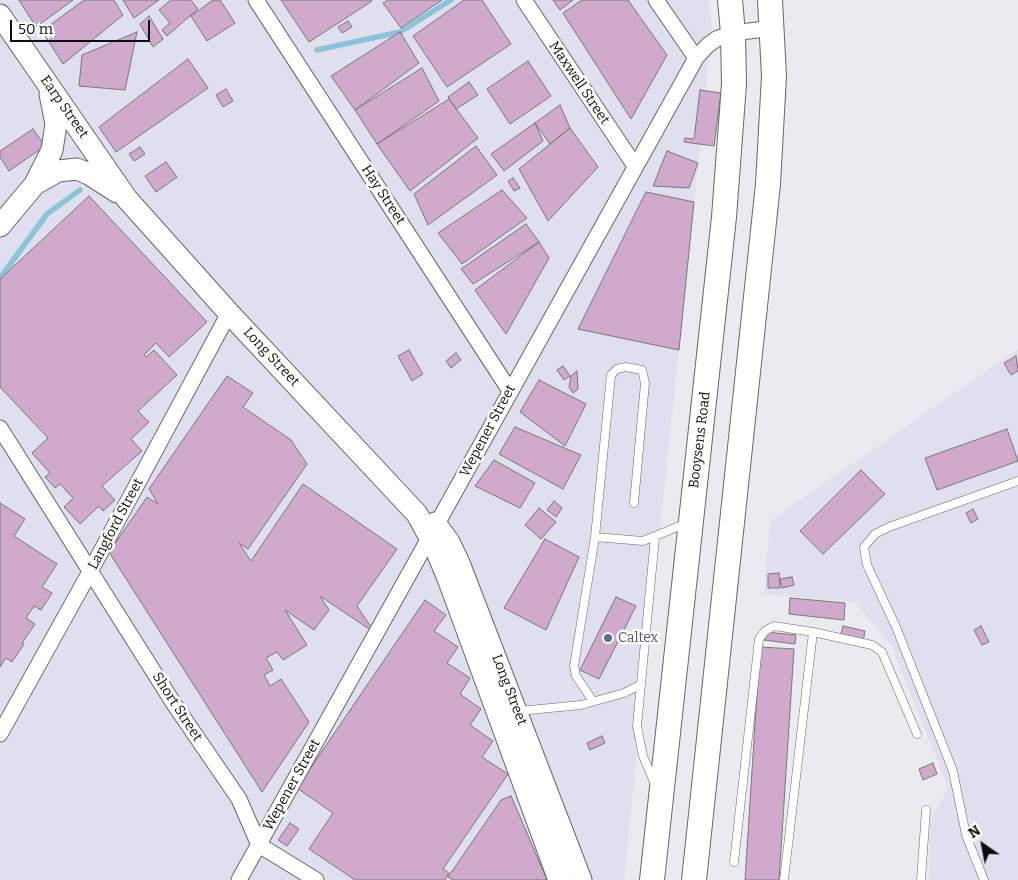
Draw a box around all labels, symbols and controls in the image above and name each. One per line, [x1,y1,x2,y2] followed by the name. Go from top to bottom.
[12,10,152,42] scale bar
[18,20,53,38] text: 50 m
[545,38,613,128] street label: Maxwell Street
[36,72,92,142] street label: Earp Street
[357,162,409,228] street label: Hay Street
[239,324,303,390] street label: Long Street
[457,382,519,480] street label: Wepener Street
[686,391,714,489] street label: Booysens Road
[85,475,147,573] street label: Langford Street
[618,630,658,646] place label: Caltex
[602,632,614,644] marker: Caltex
[488,652,530,728] street label: Long Street
[149,669,205,745] street label: Short Street
[260,736,324,834] street label: Wepener Street
[958,820,1008,870] north arrow
[965,822,984,842] text: N

